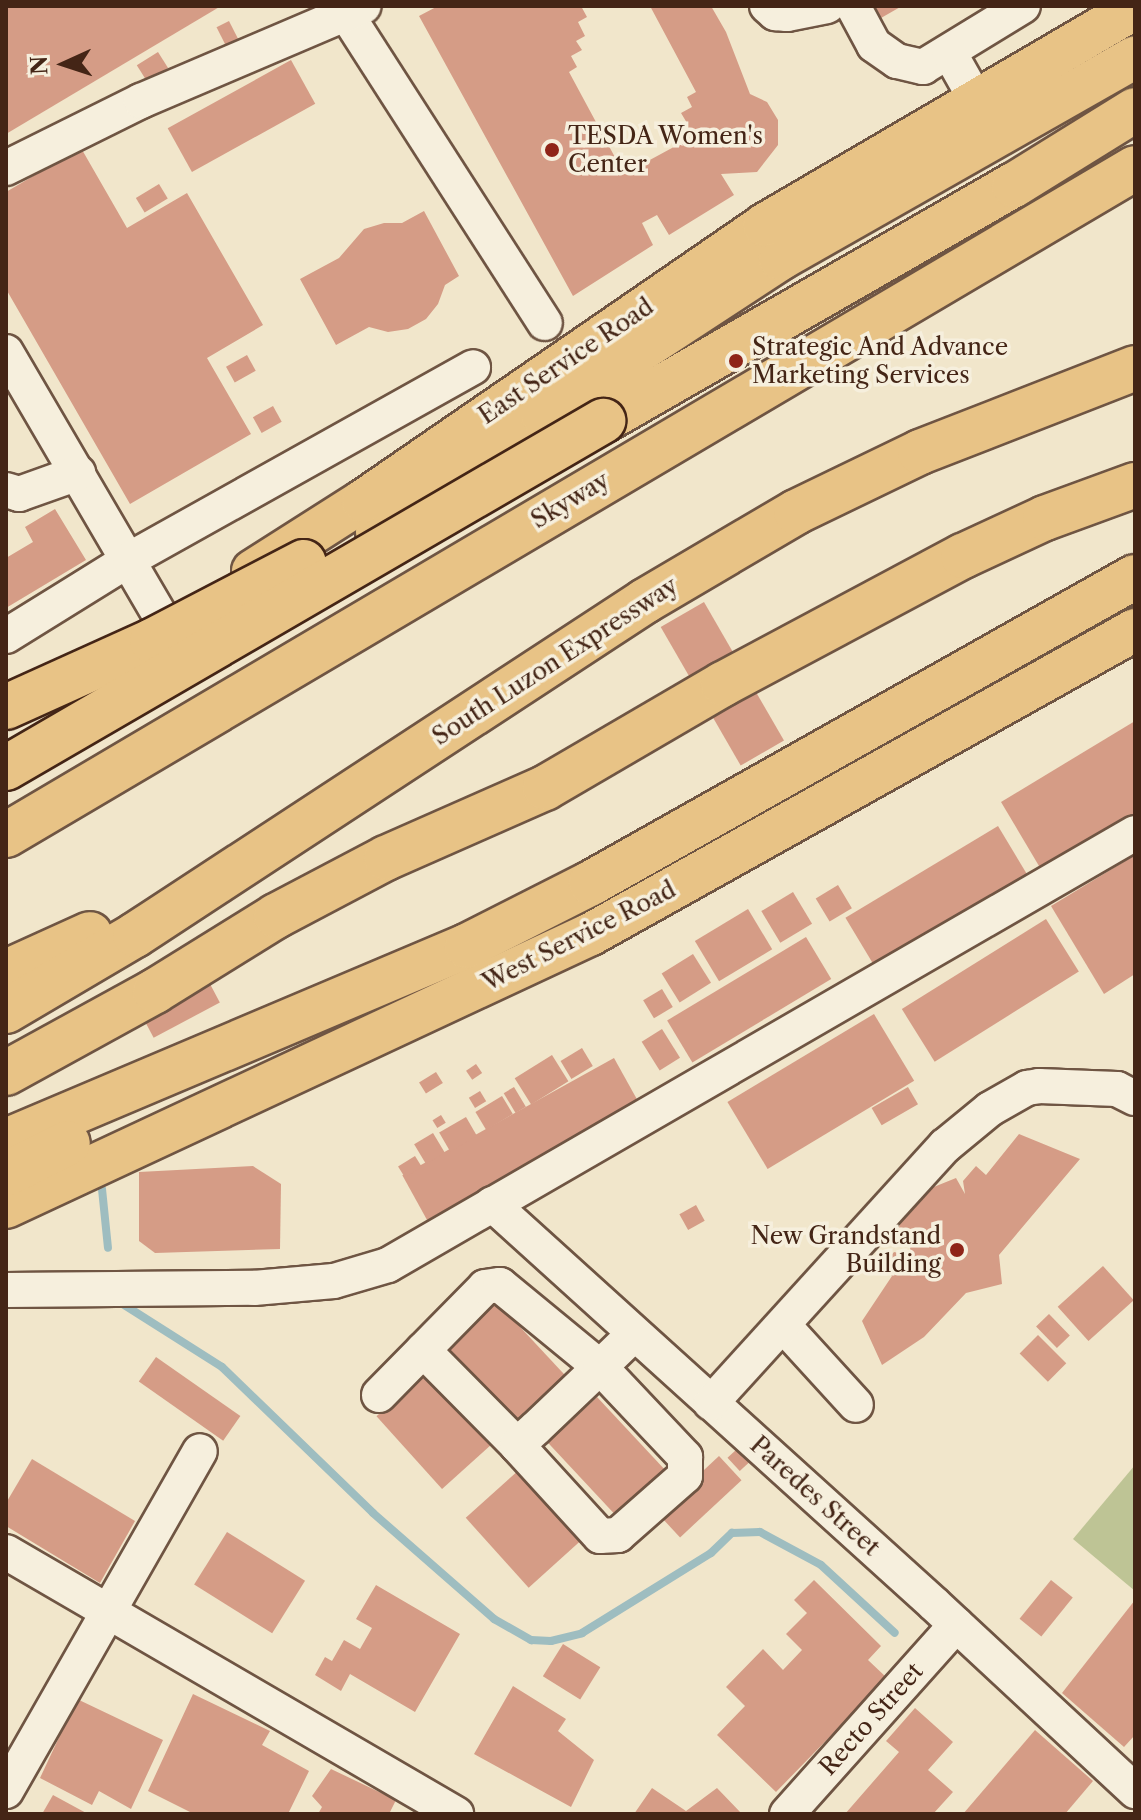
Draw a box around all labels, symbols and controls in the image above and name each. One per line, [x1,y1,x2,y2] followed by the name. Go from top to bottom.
[24,24,104,104] north arrow
[26,55,54,76] text: N
[568,122,765,178] place label: TESDA Women's Center
[543,141,561,159] marker: TESDA Women's Center
[473,292,659,430] street label: East Service Road
[752,333,1010,389] place label: Strategic And Advance Marketing Services
[727,352,745,370] marker: Strategic And Advance Marketing Services
[526,466,614,534] street label: Skyway
[427,571,683,751] street label: South Luzon Expressway
[478,875,680,997] street label: West Service Road
[750,1222,941,1278] place label: New Grandstand Building
[948,1241,966,1259] marker: New Grandstand Building
[744,1430,886,1562] street label: Paredes Street
[813,1657,929,1781] street label: Recto Street

